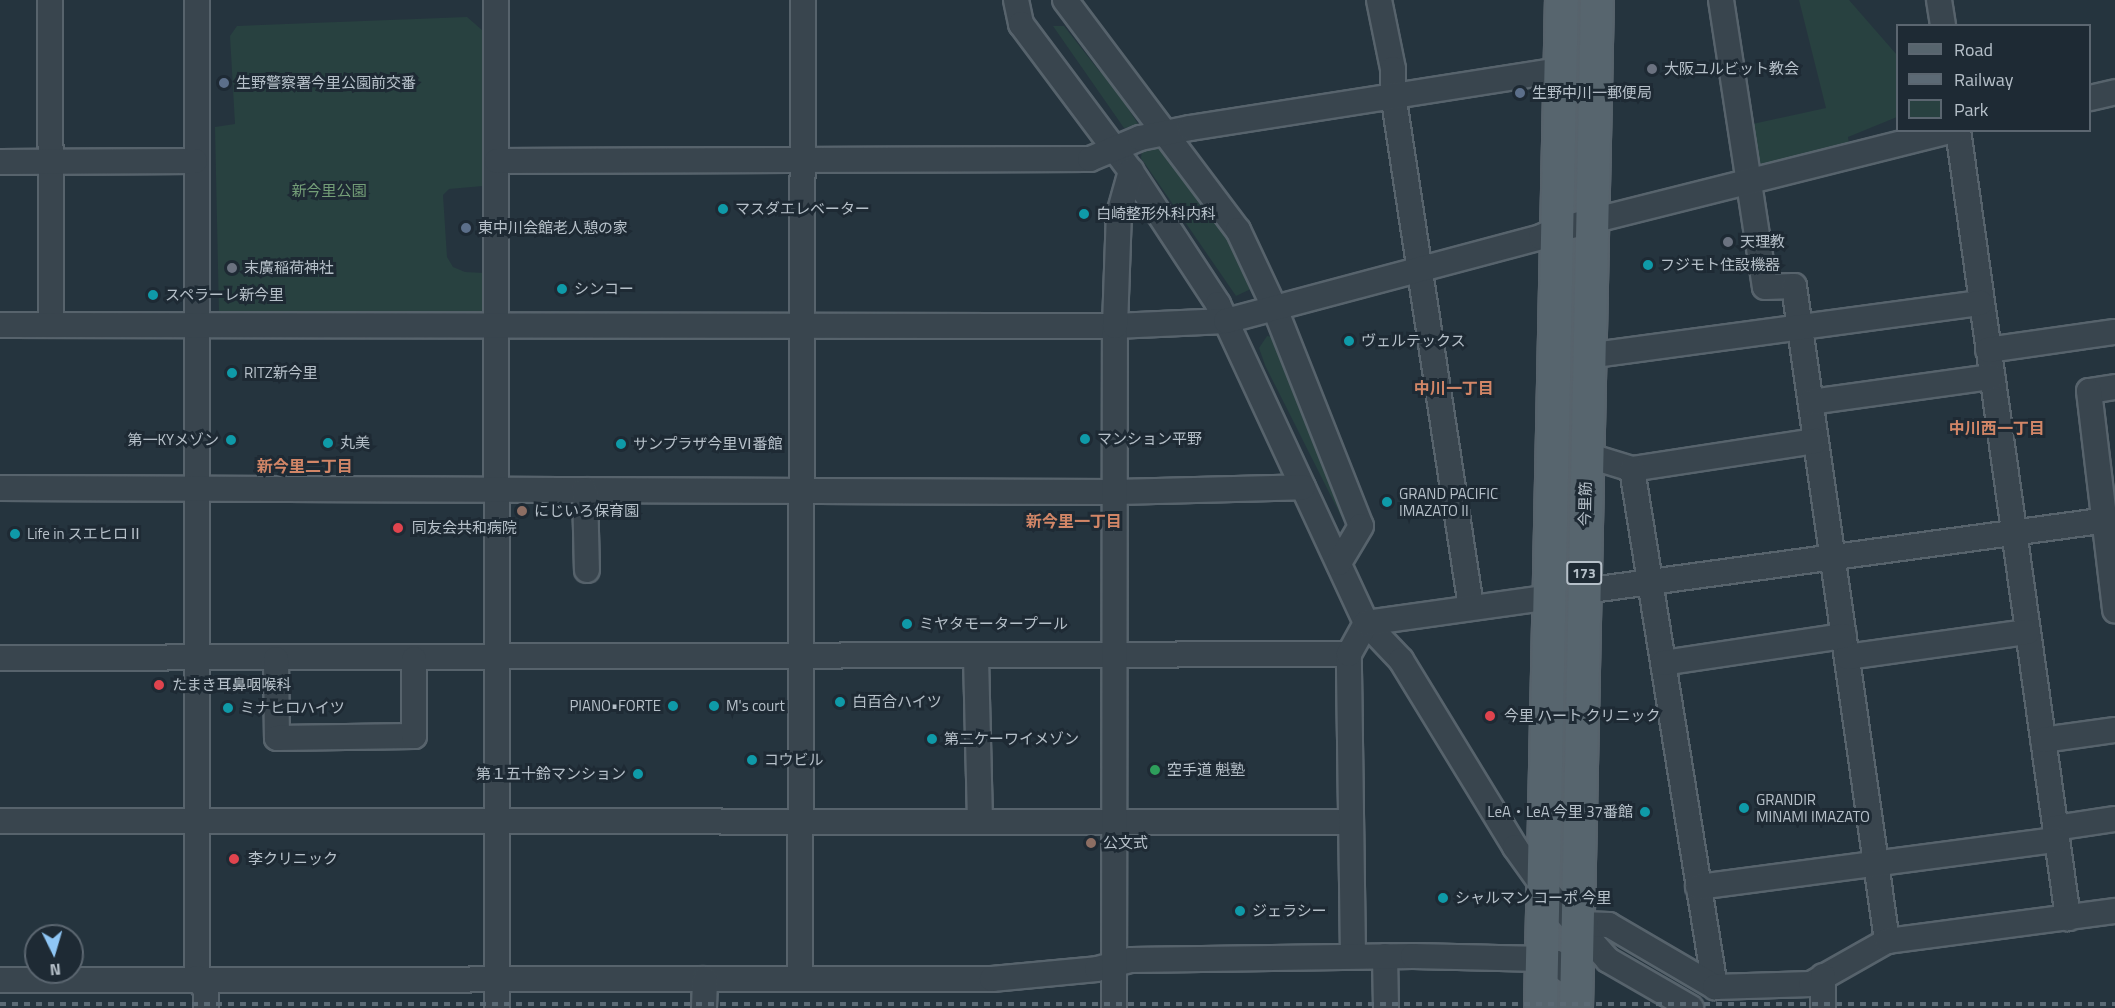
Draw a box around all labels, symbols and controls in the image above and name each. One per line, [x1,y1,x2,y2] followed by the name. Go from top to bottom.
[1896,24,2091,132] legend
[1954,36,1993,63] text: Road
[1664,60,1799,78] place label: 大阪ユルビット教会
[1645,62,1659,76] marker: 大阪ユルビット教会
[1954,66,2013,93] text: Railway
[236,74,416,92] place label: 生野警察署今里公園前交番
[217,76,231,90] marker: 生野警察署今里公園前交番
[1532,84,1652,102] place label: 生野中川一郵便局
[1513,86,1527,100] marker: 生野中川一郵便局
[1954,96,1988,123] text: Park
[292,182,366,200] park label: 新今里公園
[735,200,870,218] place label: マスダエレベーター
[716,202,730,216] marker: マスダエレベーター
[1096,205,1216,223] place label: 白崎整形外科内科
[1077,207,1091,221] marker: 白崎整形外科内科
[478,219,628,237] place label: 東中川会館老人憩の家
[459,221,473,235] marker: 東中川会館老人憩の家
[1740,233,1785,251] place label: 天理教
[1721,235,1735,249] marker: 天理教
[1660,256,1780,274] place label: フジモト住設機器
[1641,258,1655,272] marker: フジモト住設機器
[244,259,334,277] place label: 末廣稲荷神社
[225,261,239,275] marker: 末廣稲荷神社
[574,280,634,298] place label: シンコー
[555,282,569,296] marker: シンコー
[165,286,285,304] place label: スペラーレ新今里
[146,288,160,302] marker: スペラーレ新今里
[1361,332,1466,350] place label: ヴェルテックス
[1342,334,1356,348] marker: ヴェルテックス
[244,364,318,382] place label: RITZ新今里
[225,366,239,380] marker: RITZ新今里
[1414,378,1494,398] district label: 中川一丁目
[1949,418,2045,438] district label: 中川西一丁目
[1097,430,1202,448] place label: マンション平野
[127,431,219,449] place label: 第一KYメゾン
[1078,432,1092,446] marker: マンション平野
[224,433,238,447] marker: 第一KYメゾン
[340,434,370,452] place label: 丸美
[633,435,783,453] place label: サンプラザ今里Ⅵ番館
[321,436,335,450] marker: 丸美
[614,437,628,451] marker: サンプラザ今里Ⅵ番館
[257,456,353,476] district label: 新今里二丁目
[1576,481,1594,527] street label: 今里筋
[1399,484,1498,519] place label: GRAND PACIFIC IMAZATO II
[1380,495,1394,509] marker: GRAND PACIFIC IMAZATO II
[534,502,639,520] place label: にじいろ保育園
[515,504,529,518] marker: にじいろ保育園
[1026,511,1122,531] district label: 新今里一丁目
[389,519,407,537] marker: 同友会共和病院
[412,519,517,537] place label: 同友会共和病院
[27,525,143,543] place label: Life in スエヒロⅡ
[8,527,22,541] marker: Life in スエヒロⅡ
[1566,562,1602,584] road number: 173
[919,615,1069,633] place label: ミヤタモータープール
[900,617,914,631] marker: ミヤタモータープール
[150,676,168,694] marker: たまき耳鼻咽喉科
[172,676,292,694] place label: たまき耳鼻咽喉科
[852,693,942,711] place label: 白百合ハイツ
[833,695,847,709] marker: 白百合ハイツ
[569,697,661,715] place label: PIANO•FORTE
[726,697,785,715] place label: M's court
[240,699,345,717] place label: ミナヒロハイツ
[666,699,680,713] marker: PIANO•FORTE
[707,699,721,713] marker: M's court
[221,701,235,715] marker: ミナヒロハイツ
[1481,707,1499,725] marker: 今里 ハート クリニック
[1504,707,1661,725] place label: 今里 ハート クリニック
[944,730,1079,748] place label: 第二ケーワイメゾン
[925,732,939,746] marker: 第二ケーワイメゾン
[764,751,824,769] place label: コウビル
[745,753,759,767] marker: コウビル
[1167,761,1245,779] place label: 空手道 魁塾
[1148,763,1162,777] marker: 空手道 魁塾
[476,765,626,783] place label: 第１五十鈴マンション
[631,767,645,781] marker: 第１五十鈴マンション
[1756,790,1870,825] place label: GRANDIR MINAMI IMAZATO
[1737,801,1751,815] marker: GRANDIR MINAMI IMAZATO
[1487,803,1633,821] place label: LeA・LeA 今里 37番館
[1638,805,1652,819] marker: LeA・LeA 今里 37番館
[1103,834,1148,852] place label: 公文式
[1084,836,1098,850] marker: 公文式
[225,850,243,868] marker: 李クリニック
[248,850,338,868] place label: 李クリニック
[1455,889,1612,907] place label: シャルマン コーポ 今里
[1436,891,1450,905] marker: シャルマン コーポ 今里
[1252,902,1327,920] place label: ジェラシー
[1233,904,1247,918] marker: ジェラシー
[24,924,84,984] north arrow
[49,958,62,982] text: N

